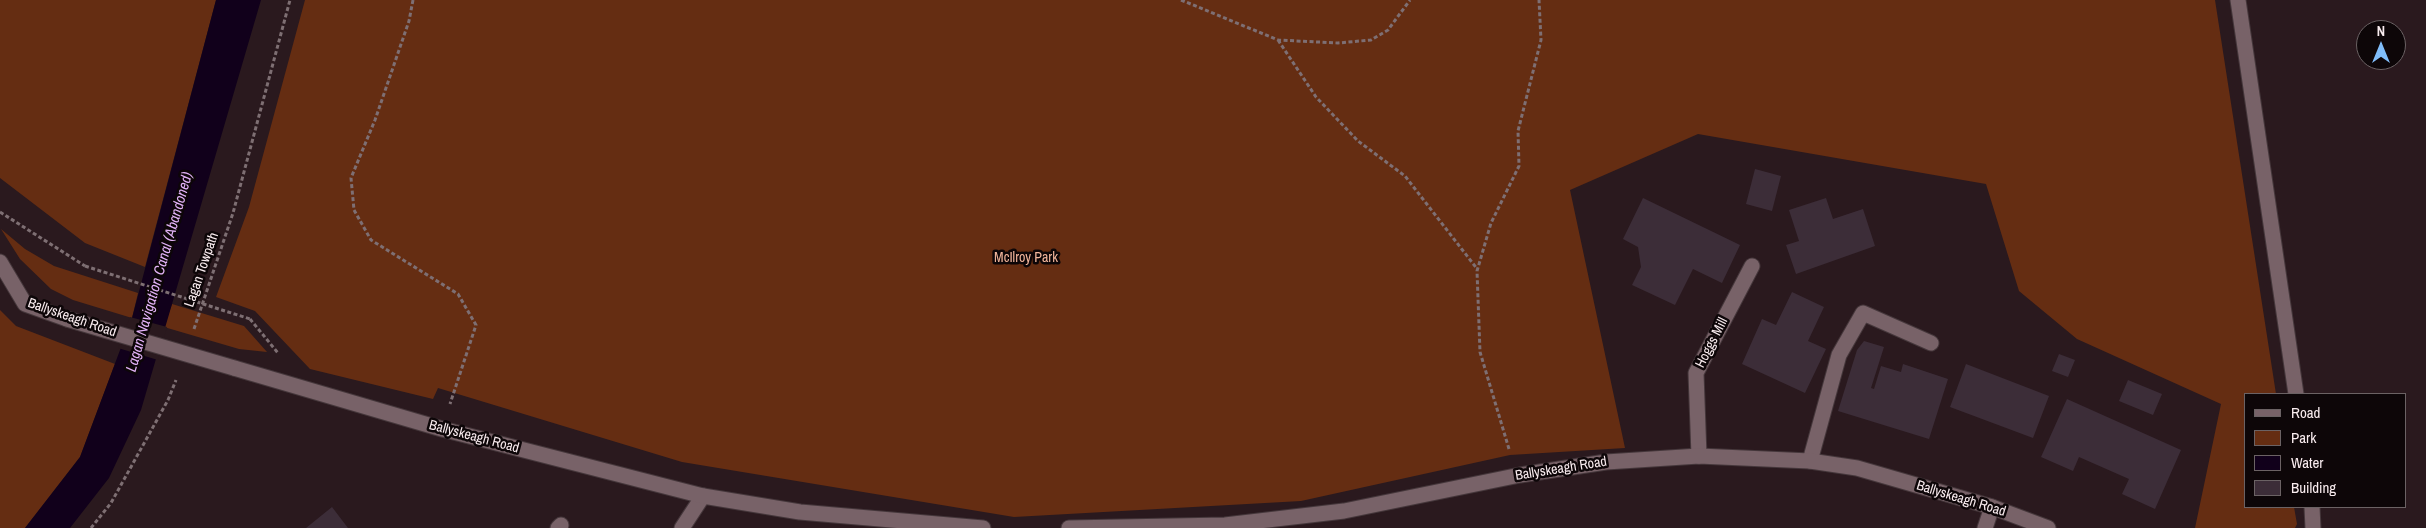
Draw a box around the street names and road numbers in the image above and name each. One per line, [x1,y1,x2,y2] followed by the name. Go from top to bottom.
[181,230,223,310] street label: Lagan Towpath
[26,295,118,341] street label: Ballyskeagh Road
[1692,315,1732,371] street label: Hoggs Mill
[427,417,521,457] street label: Ballyskeagh Road
[1514,453,1608,485] street label: Ballyskeagh Road
[1914,477,2008,521] street label: Ballyskeagh Road

